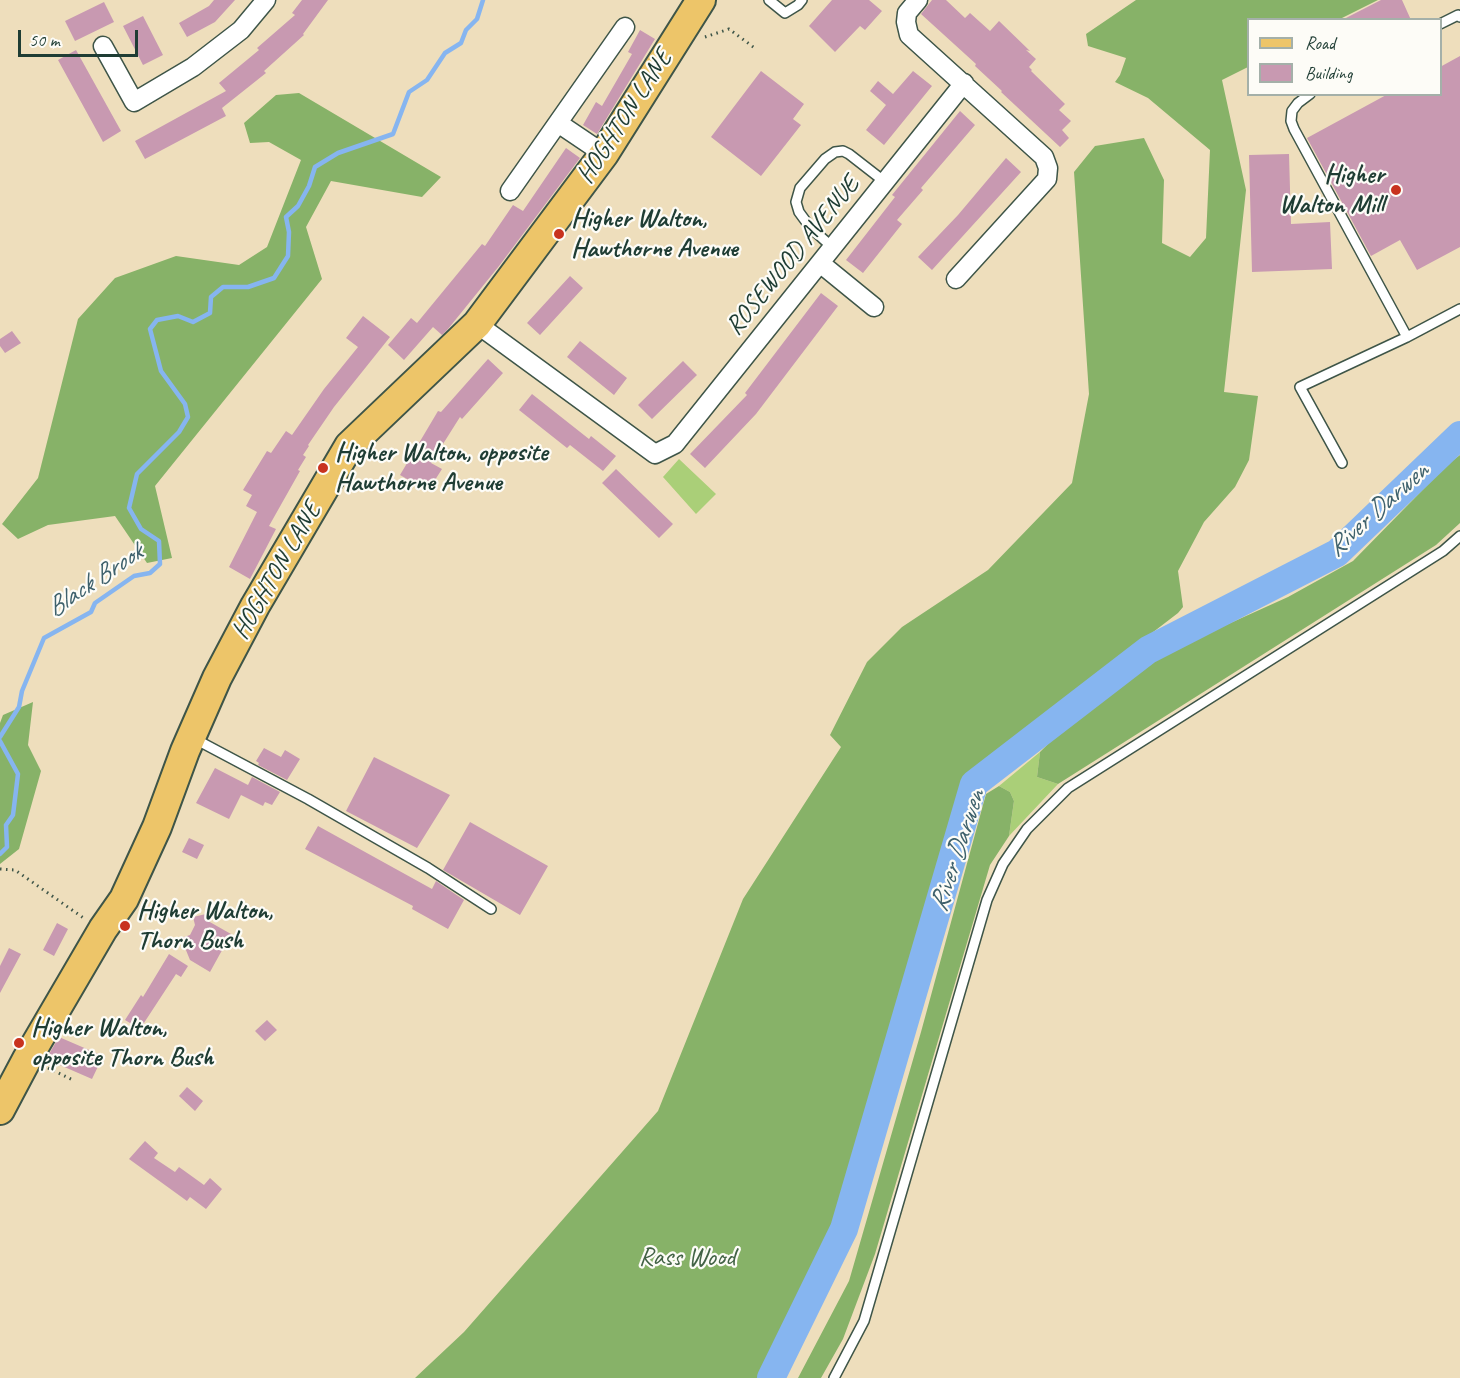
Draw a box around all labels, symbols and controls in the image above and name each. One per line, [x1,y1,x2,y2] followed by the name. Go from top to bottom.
[21,18,141,56] scale bar
[1247,18,1442,96] legend
[29,29,60,51] text: 50 m
[1305,32,1335,54] text: Road
[570,44,680,190] street label: HOGHTON LANE
[1305,62,1352,84] text: Building
[1279,159,1384,220] place label: Higher Walton Mill
[719,170,867,342] street label: ROSEWOOD AVENUE
[1389,183,1403,197] marker: Higher Walton Mill
[571,203,738,264] place label: Higher Walton, Hawthorne Avenue
[552,227,566,241] marker: Higher Walton, Hawthorne Avenue
[335,437,547,498] place label: Higher Walton, opposite Hawthorne Avenue
[1320,456,1436,564] water label: River Darwen
[316,461,330,475] marker: Higher Walton, opposite Hawthorne Avenue
[225,497,329,645] street label: HOGHTON LANE
[41,537,149,625] water label: Black Brook
[923,786,993,916] water label: River Darwen
[137,895,273,957] place label: Higher Walton, Thorn Bush
[118,919,132,933] marker: Higher Walton, Thorn Bush
[31,1012,213,1074] place label: Higher Walton, opposite Thorn Bush
[12,1036,26,1050] marker: Higher Walton, opposite Thorn Bush
[639,1242,735,1274] park label: Rass Wood

